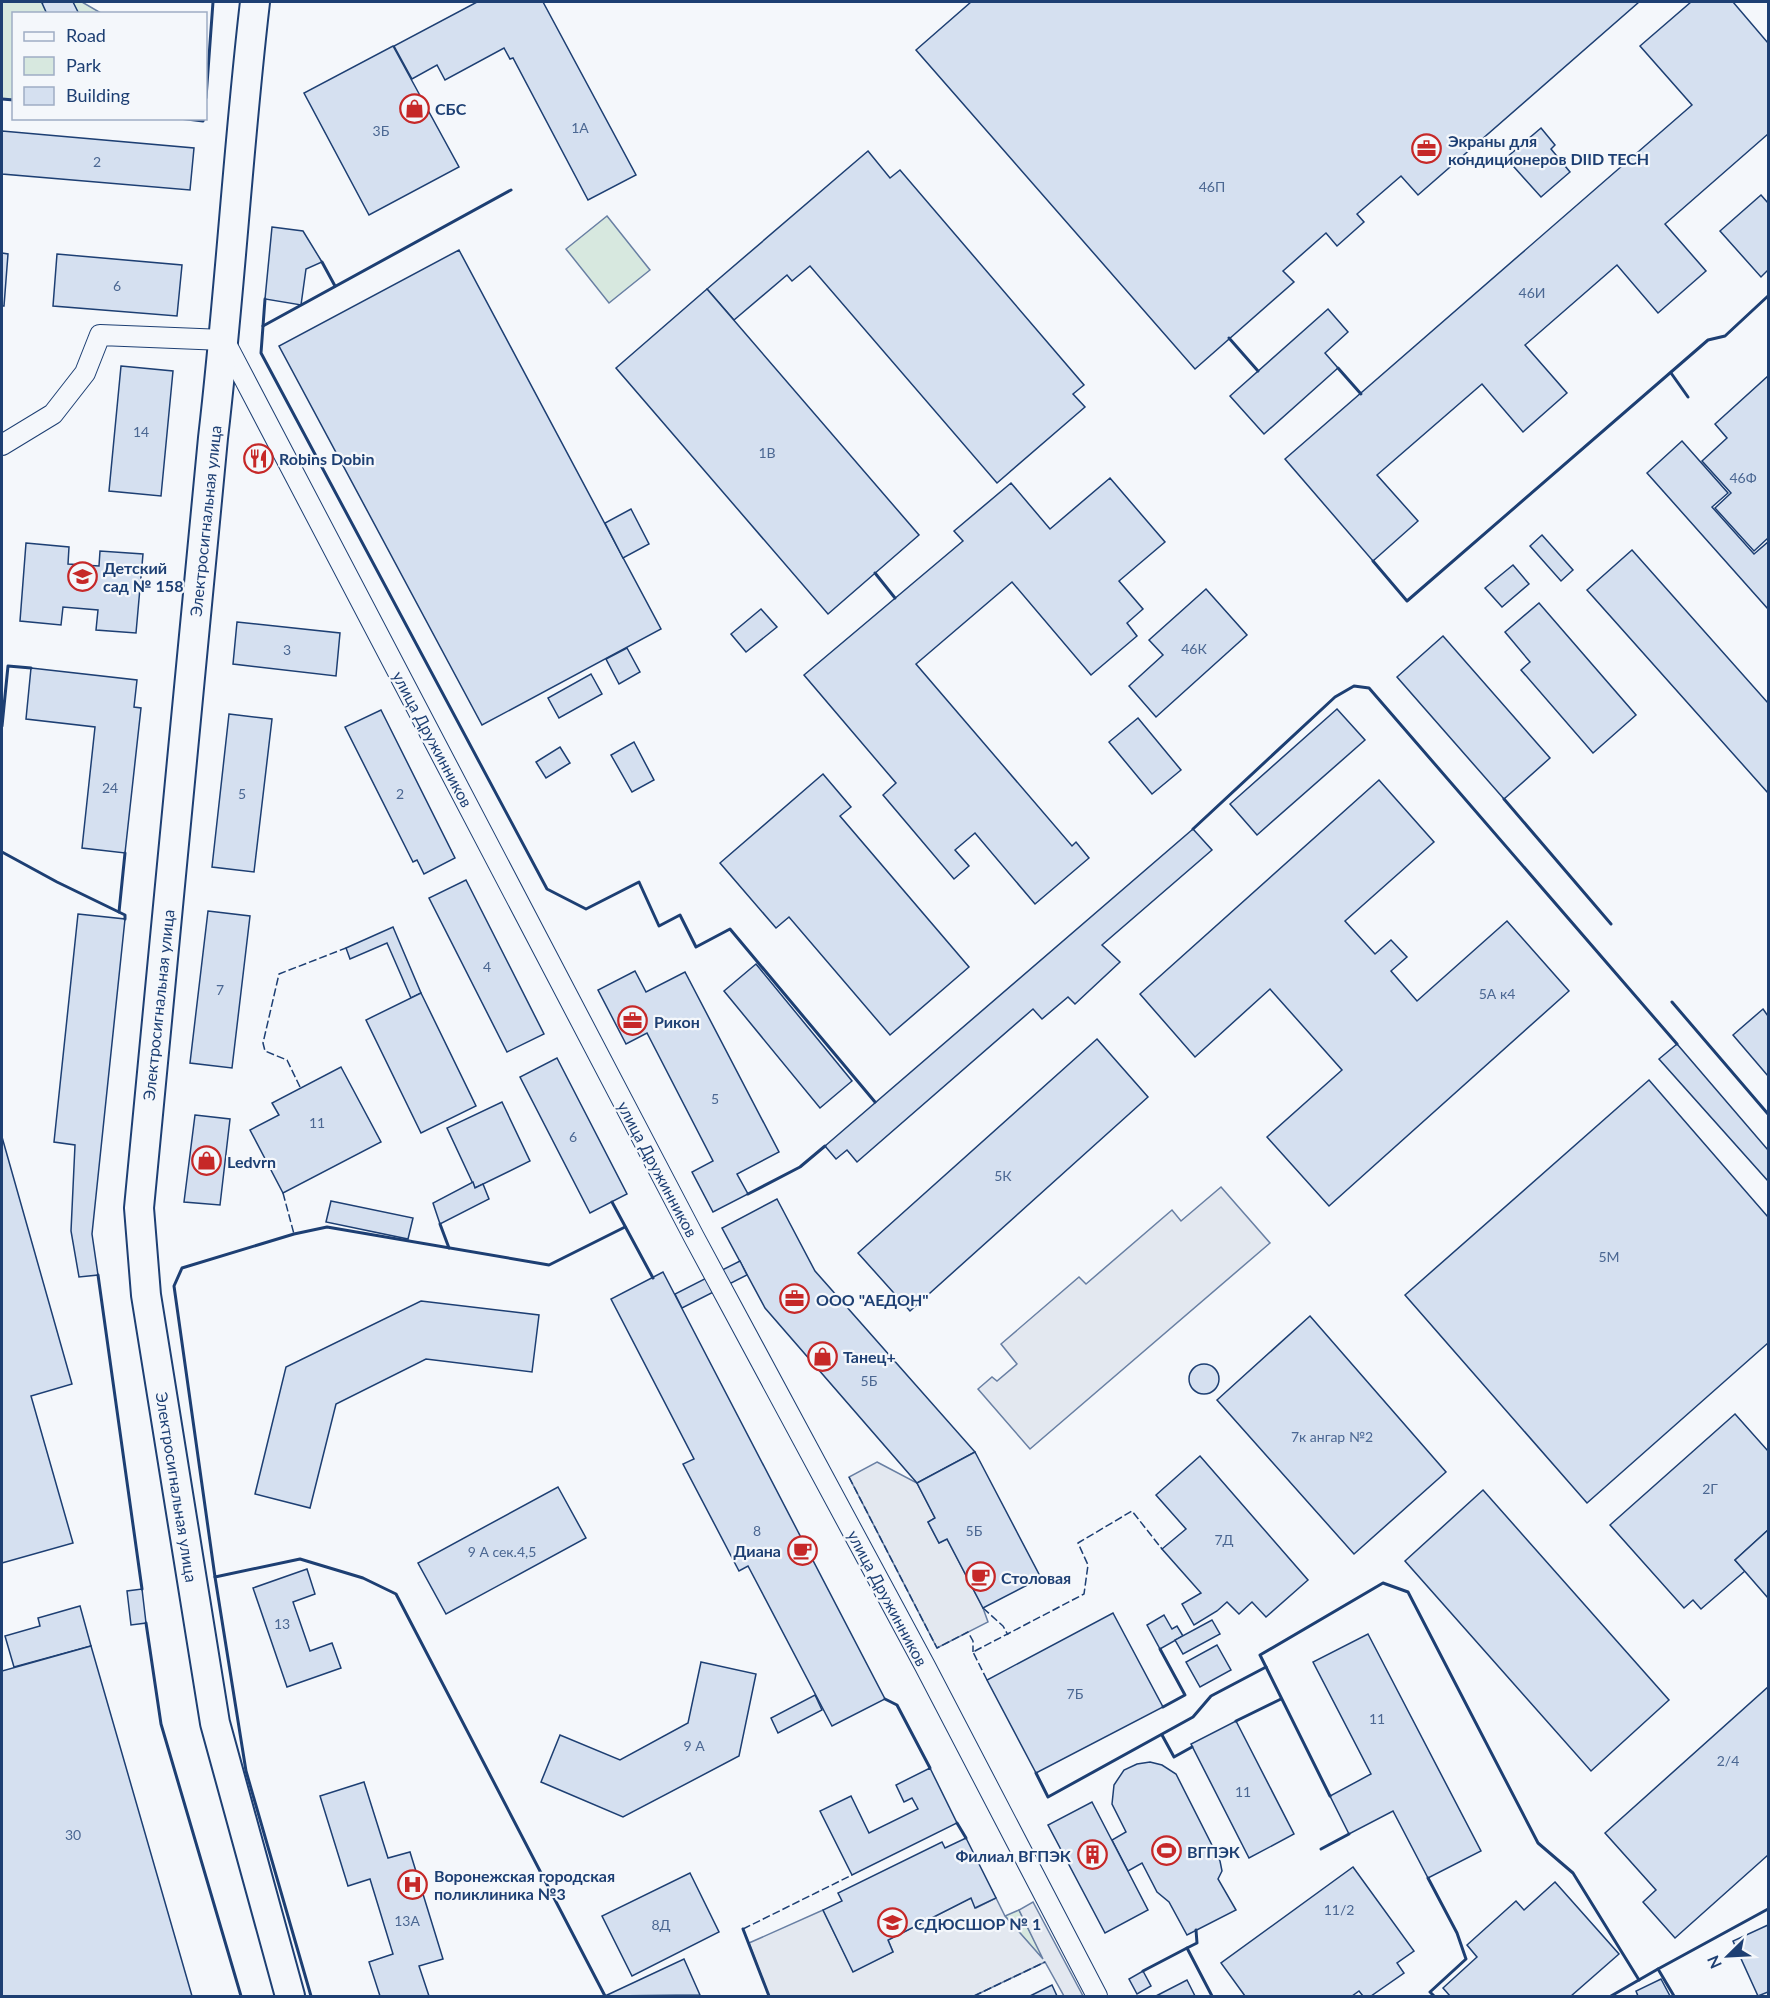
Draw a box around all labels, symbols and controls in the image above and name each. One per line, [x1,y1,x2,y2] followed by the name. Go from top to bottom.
[12,12,207,120] legend
[66,24,106,46] text: Road
[66,54,102,76] text: Park
[66,84,130,106] text: Building
[398,92,430,124] shop icon: СБС
[435,99,467,118] place label: СБС
[571,119,589,136] house number: 1А
[373,122,390,139] house number: 3Б
[1448,131,1649,168] place label: Экраны для кондиционеров DIID TECH
[1411,133,1443,165] office icon: Экраны для кондиционеров DIID TECH
[93,153,101,170] house number: 2
[1199,178,1225,195] house number: 46П
[113,277,121,294] house number: 6
[1519,284,1545,301] house number: 46И
[133,423,149,440] house number: 14
[185,424,225,618] street label: Электросигнальная улица
[242,442,274,474] restaurant icon: Robins Dobin
[758,444,776,461] house number: 1В
[279,449,374,468] place label: Robins Dobin
[1729,469,1757,486] house number: 46Ф
[103,558,183,595] place label: Детский сад № 158
[66,560,98,592] school or university icon: Детский сад № 158
[1181,640,1207,657] house number: 46К
[283,641,291,658] house number: 3
[389,668,477,810] street label: улица Дружинников
[102,779,118,796] house number: 24
[238,785,246,802] house number: 5
[396,785,404,802] house number: 2
[138,908,178,1102] street label: Электросигнальная улица
[483,958,491,975] house number: 4
[216,981,224,998] house number: 7
[1479,985,1515,1002] house number: 5А к4
[617,1005,649,1037] office icon: Рикон
[654,1012,700,1031] place label: Рикон
[711,1090,719,1107] house number: 5
[614,1098,702,1240] street label: улица Дружинников
[309,1114,325,1131] house number: 11
[569,1128,577,1145] house number: 6
[190,1145,222,1177] shop icon: Ledvrn
[227,1152,276,1171] place label: Ledvrn
[994,1167,1012,1184] house number: 5К
[1598,1248,1620,1265] house number: 5М
[779,1283,811,1315] office icon: ООО "АЕДОН"
[816,1290,929,1309] place label: ООО "АЕДОН"
[806,1340,838,1372] shop icon: Танец+
[843,1347,896,1366] place label: Танец+
[861,1372,878,1389] house number: 5Б
[153,1390,201,1584] street label: Электросигнальная улица
[1291,1428,1373,1445] house number: 7к ангар №2
[1702,1480,1718,1497] house number: 2Г
[753,1522,761,1539] house number: 8
[966,1522,983,1539] house number: 5Б
[844,1527,932,1669] street label: улица Дружинников
[1214,1531,1234,1548] house number: 7Д
[786,1534,818,1566] cafe icon: Диана
[734,1541,781,1560] place label: Диана
[468,1543,536,1560] house number: 9 А сек.4,5
[964,1561,996,1593] cafe icon: Столовая
[1001,1568,1071,1587] place label: Столовая
[274,1615,290,1632] house number: 13
[1067,1685,1084,1702] house number: 7Б
[1369,1710,1385,1727] house number: 11
[683,1737,705,1754] house number: 9 А
[1717,1752,1739,1769] house number: 2/4
[1235,1783,1251,1800] house number: 11
[65,1826,81,1843] house number: 30
[1150,1835,1182,1867] sports icon: ВГПЭК
[1076,1839,1108,1871] building icon: Филиал ВГПЭК
[1187,1842,1241,1861] place label: ВГПЭК
[956,1846,1072,1865] place label: Филиал ВГПЭК
[434,1866,615,1903] place label: Воронежская городская поликлиника №3
[397,1868,429,1900] hospital icon: Воронежская городская поликлиника №3
[1324,1901,1354,1918] house number: 11/2
[877,1907,909,1939] school or university icon: СДЮСШОР № 1
[394,1912,420,1929] house number: 13А
[914,1914,1041,1933] place label: СДЮСШОР № 1
[651,1916,671,1933] house number: 8Д
[1698,1926,1758,1986] north arrow
[1703,1953,1725,1972] text: N

